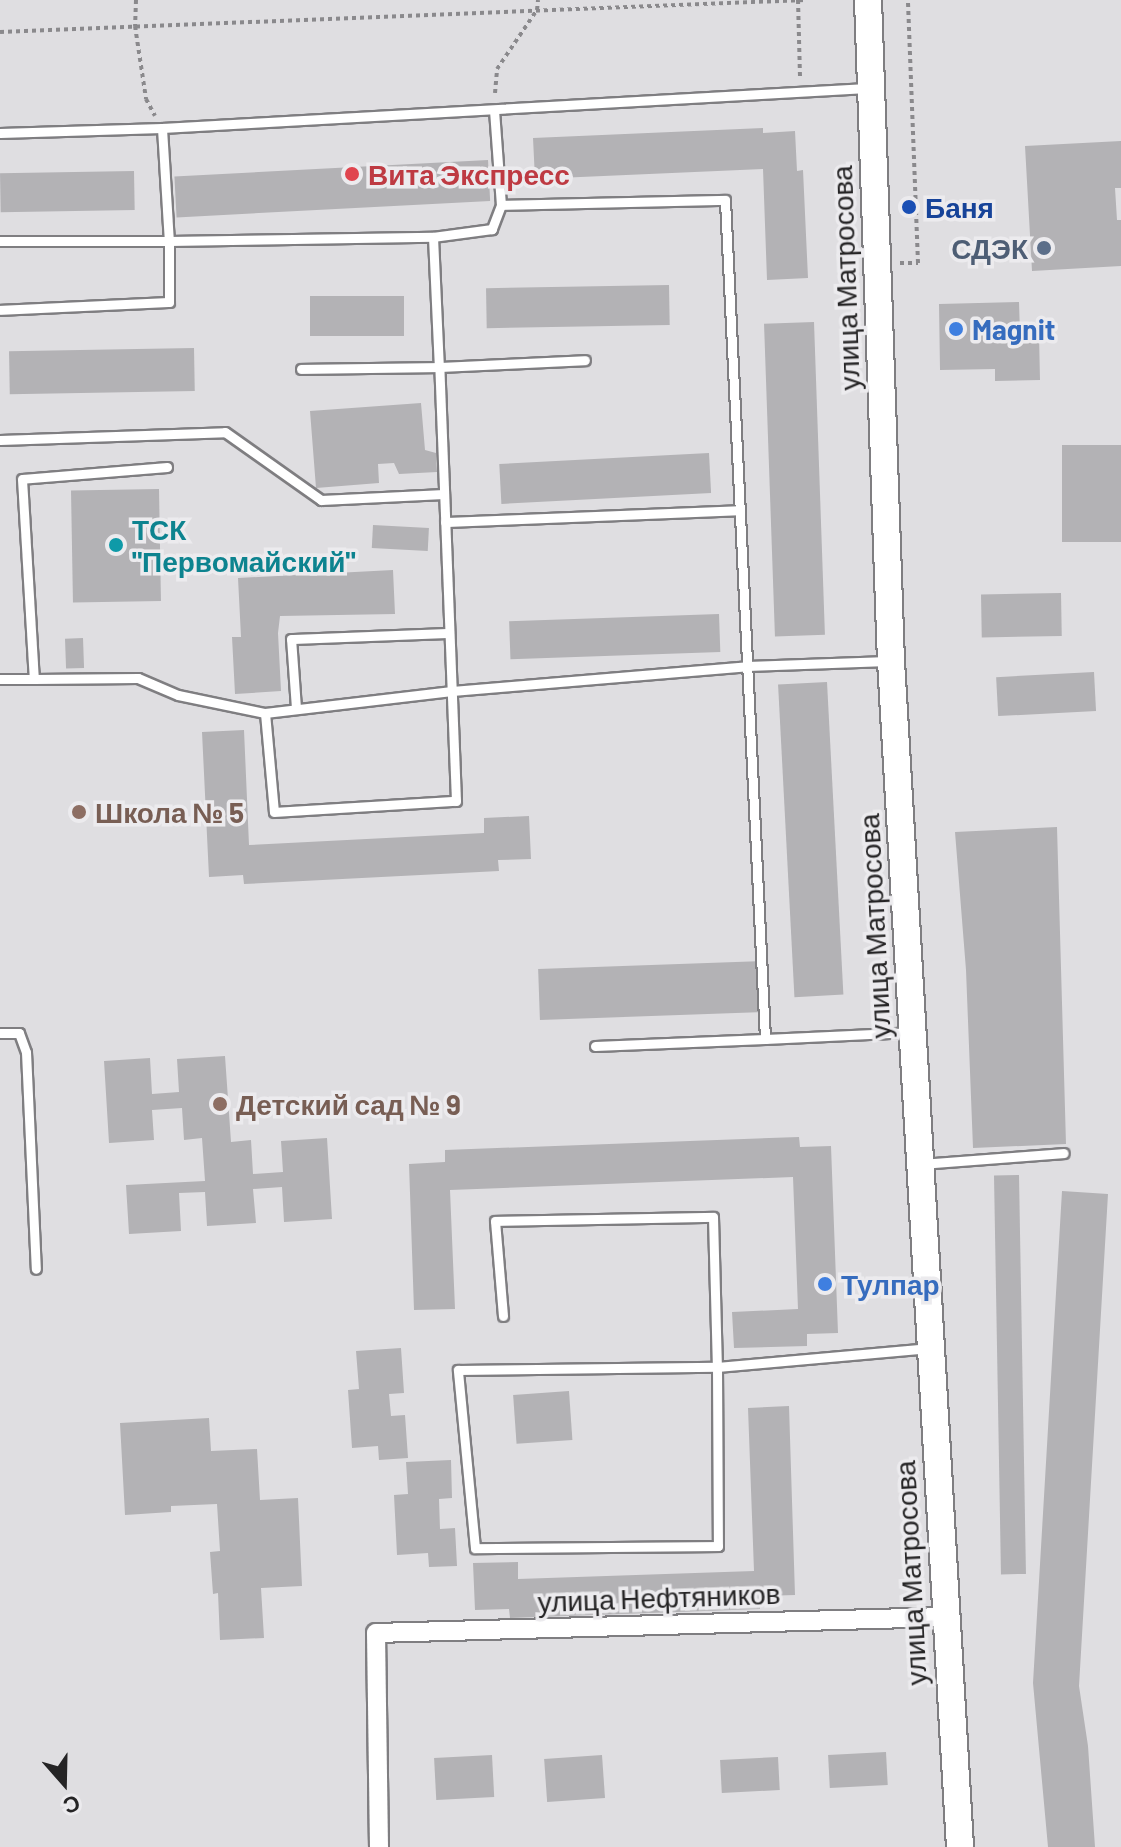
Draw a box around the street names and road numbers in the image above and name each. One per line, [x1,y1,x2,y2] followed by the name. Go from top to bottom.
[824,165,866,391] street label: улица Матросова
[851,813,897,1039] street label: улица Матросова
[887,1460,933,1686] street label: улица Матросова
[537,1576,781,1618] street label: улица Нефтяников

